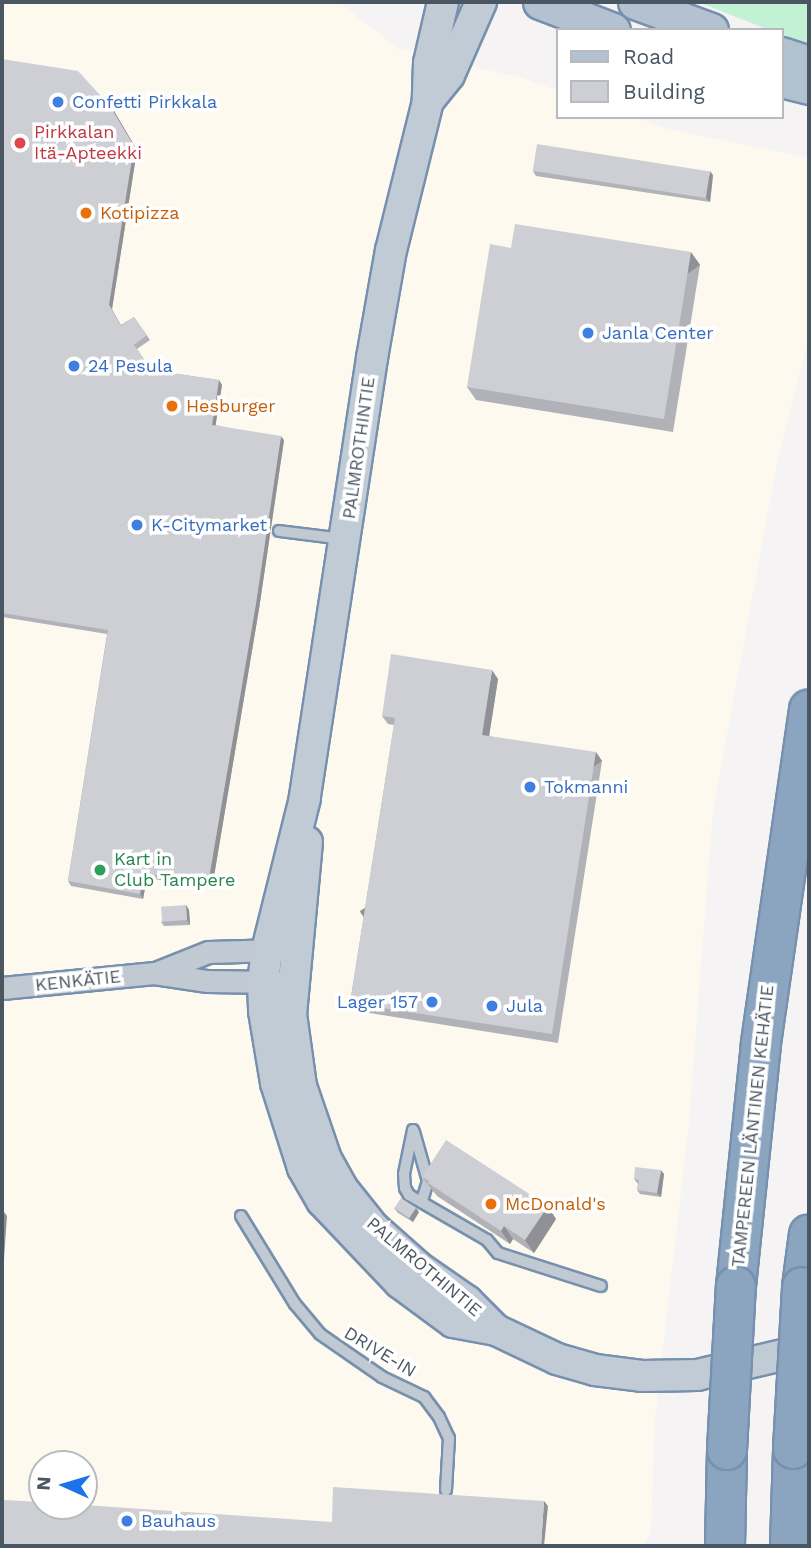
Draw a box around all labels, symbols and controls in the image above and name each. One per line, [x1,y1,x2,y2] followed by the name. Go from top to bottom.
[556,28,783,119] legend
[623,44,674,69] text: Road
[623,79,705,104] text: Building
[72,91,217,113] place label: Confetti Pirkkala
[50,94,66,110] marker: Confetti Pirkkala
[34,122,142,164] place label: Pirkkalan Itä-Apteekki
[12,135,28,151] marker: Pirkkalan Itä-Apteekki
[100,202,180,224] place label: Kotipizza
[78,205,94,221] marker: Kotipizza
[602,322,714,344] place label: Janla Center
[580,325,596,341] marker: Janla Center
[88,355,173,377] place label: 24 Pesula
[66,358,82,374] marker: 24 Pesula
[338,376,380,520] street label: PALMROTHINTIE
[186,395,276,417] place label: Hesburger
[164,398,180,414] marker: Hesburger
[151,514,267,536] place label: K-Citymarket
[129,517,145,533] marker: K-Citymarket
[544,776,628,798] place label: Tokmanni
[522,779,538,795] marker: Tokmanni
[114,849,236,892] place label: Kart in Club Tampere
[92,862,108,878] marker: Kart in Club Tampere
[34,966,122,996] street label: KENKÄTIE
[727,984,779,1268] street label: TAMPEREEN LÄNTINEN KEHÄTIE
[336,991,418,1013] place label: Lager 157
[424,994,440,1010] marker: Lager 157
[506,995,543,1017] place label: Jula
[484,998,500,1014] marker: Jula
[505,1193,606,1215] place label: McDonald's
[483,1196,499,1212] marker: McDonald's
[362,1213,486,1321] street label: PALMROTHINTIE
[340,1322,420,1382] street label: DRIVE-IN
[28,1450,98,1520] north arrow
[32,1476,56,1491] text: N
[141,1510,216,1532] place label: Bauhaus
[119,1513,135,1529] marker: Bauhaus

